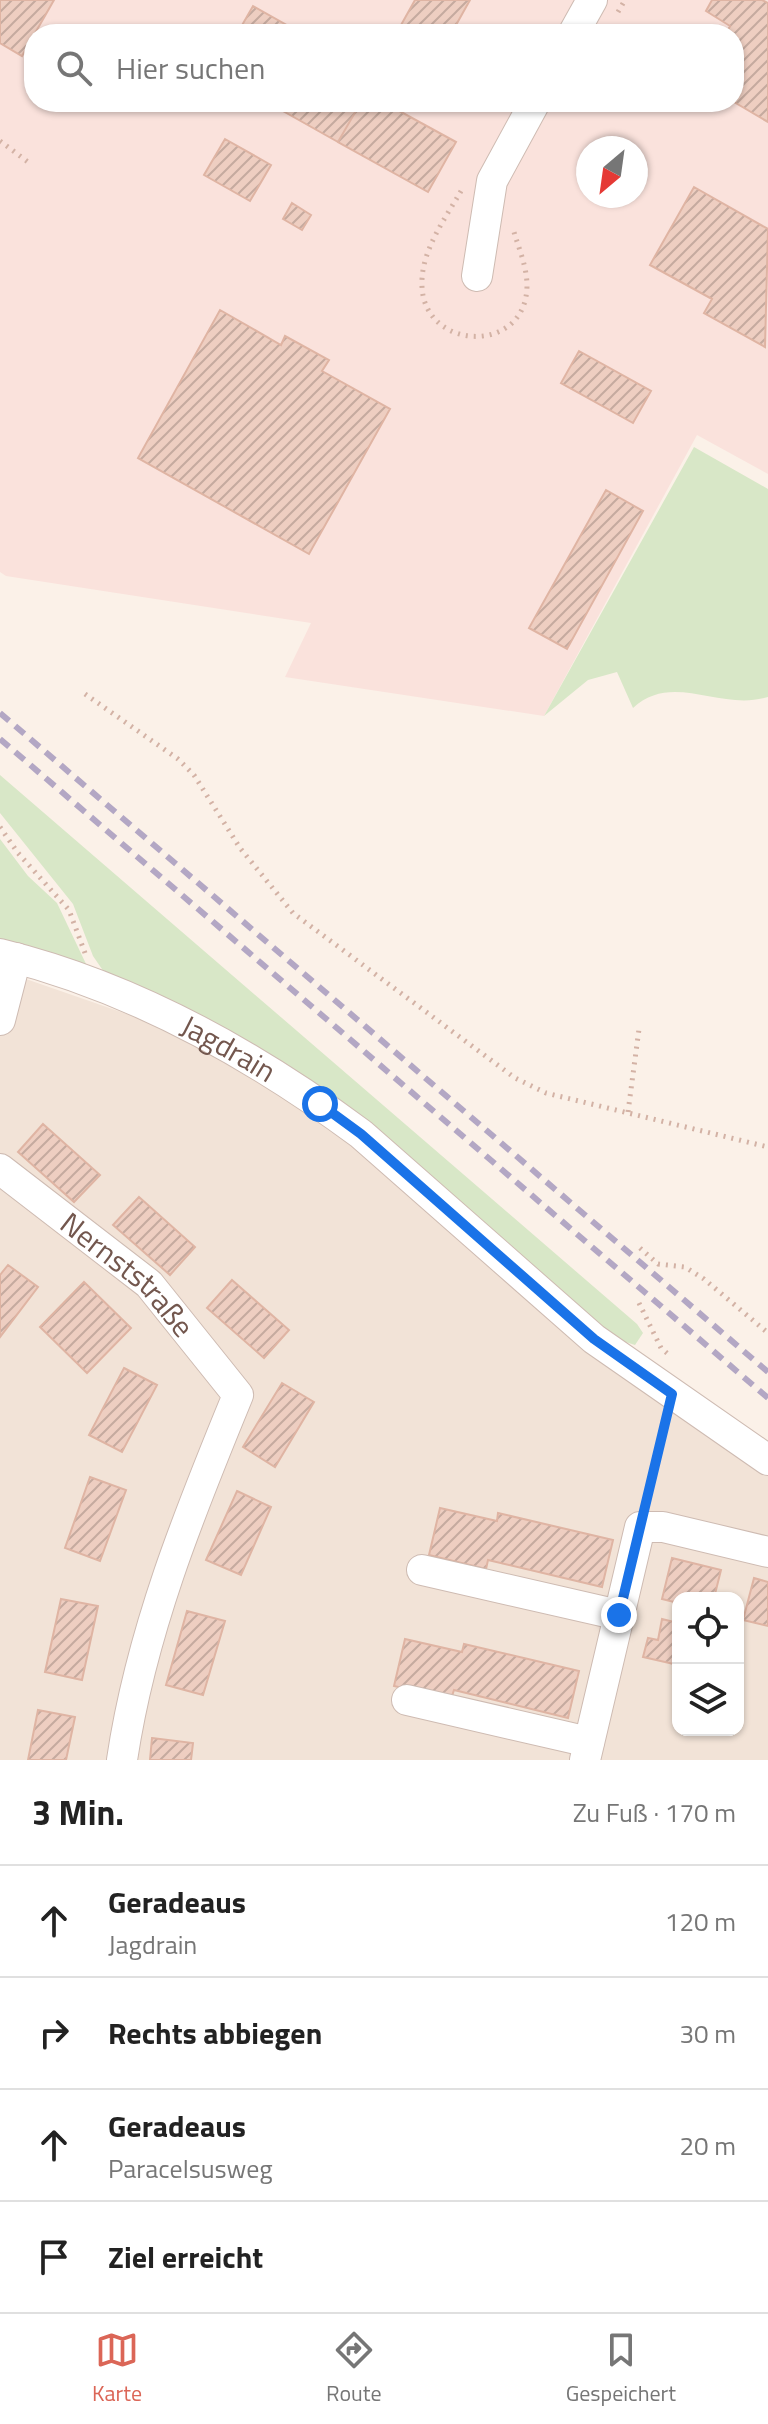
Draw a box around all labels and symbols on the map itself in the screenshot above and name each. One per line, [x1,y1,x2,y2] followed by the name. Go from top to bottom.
[576,136,648,208] north arrow
[173,1003,285,1093] street label: Jagdrain
[302,1086,338,1122] route start
[51,1201,206,1347] street label: Nernststraße
[601,1597,637,1633] route end

